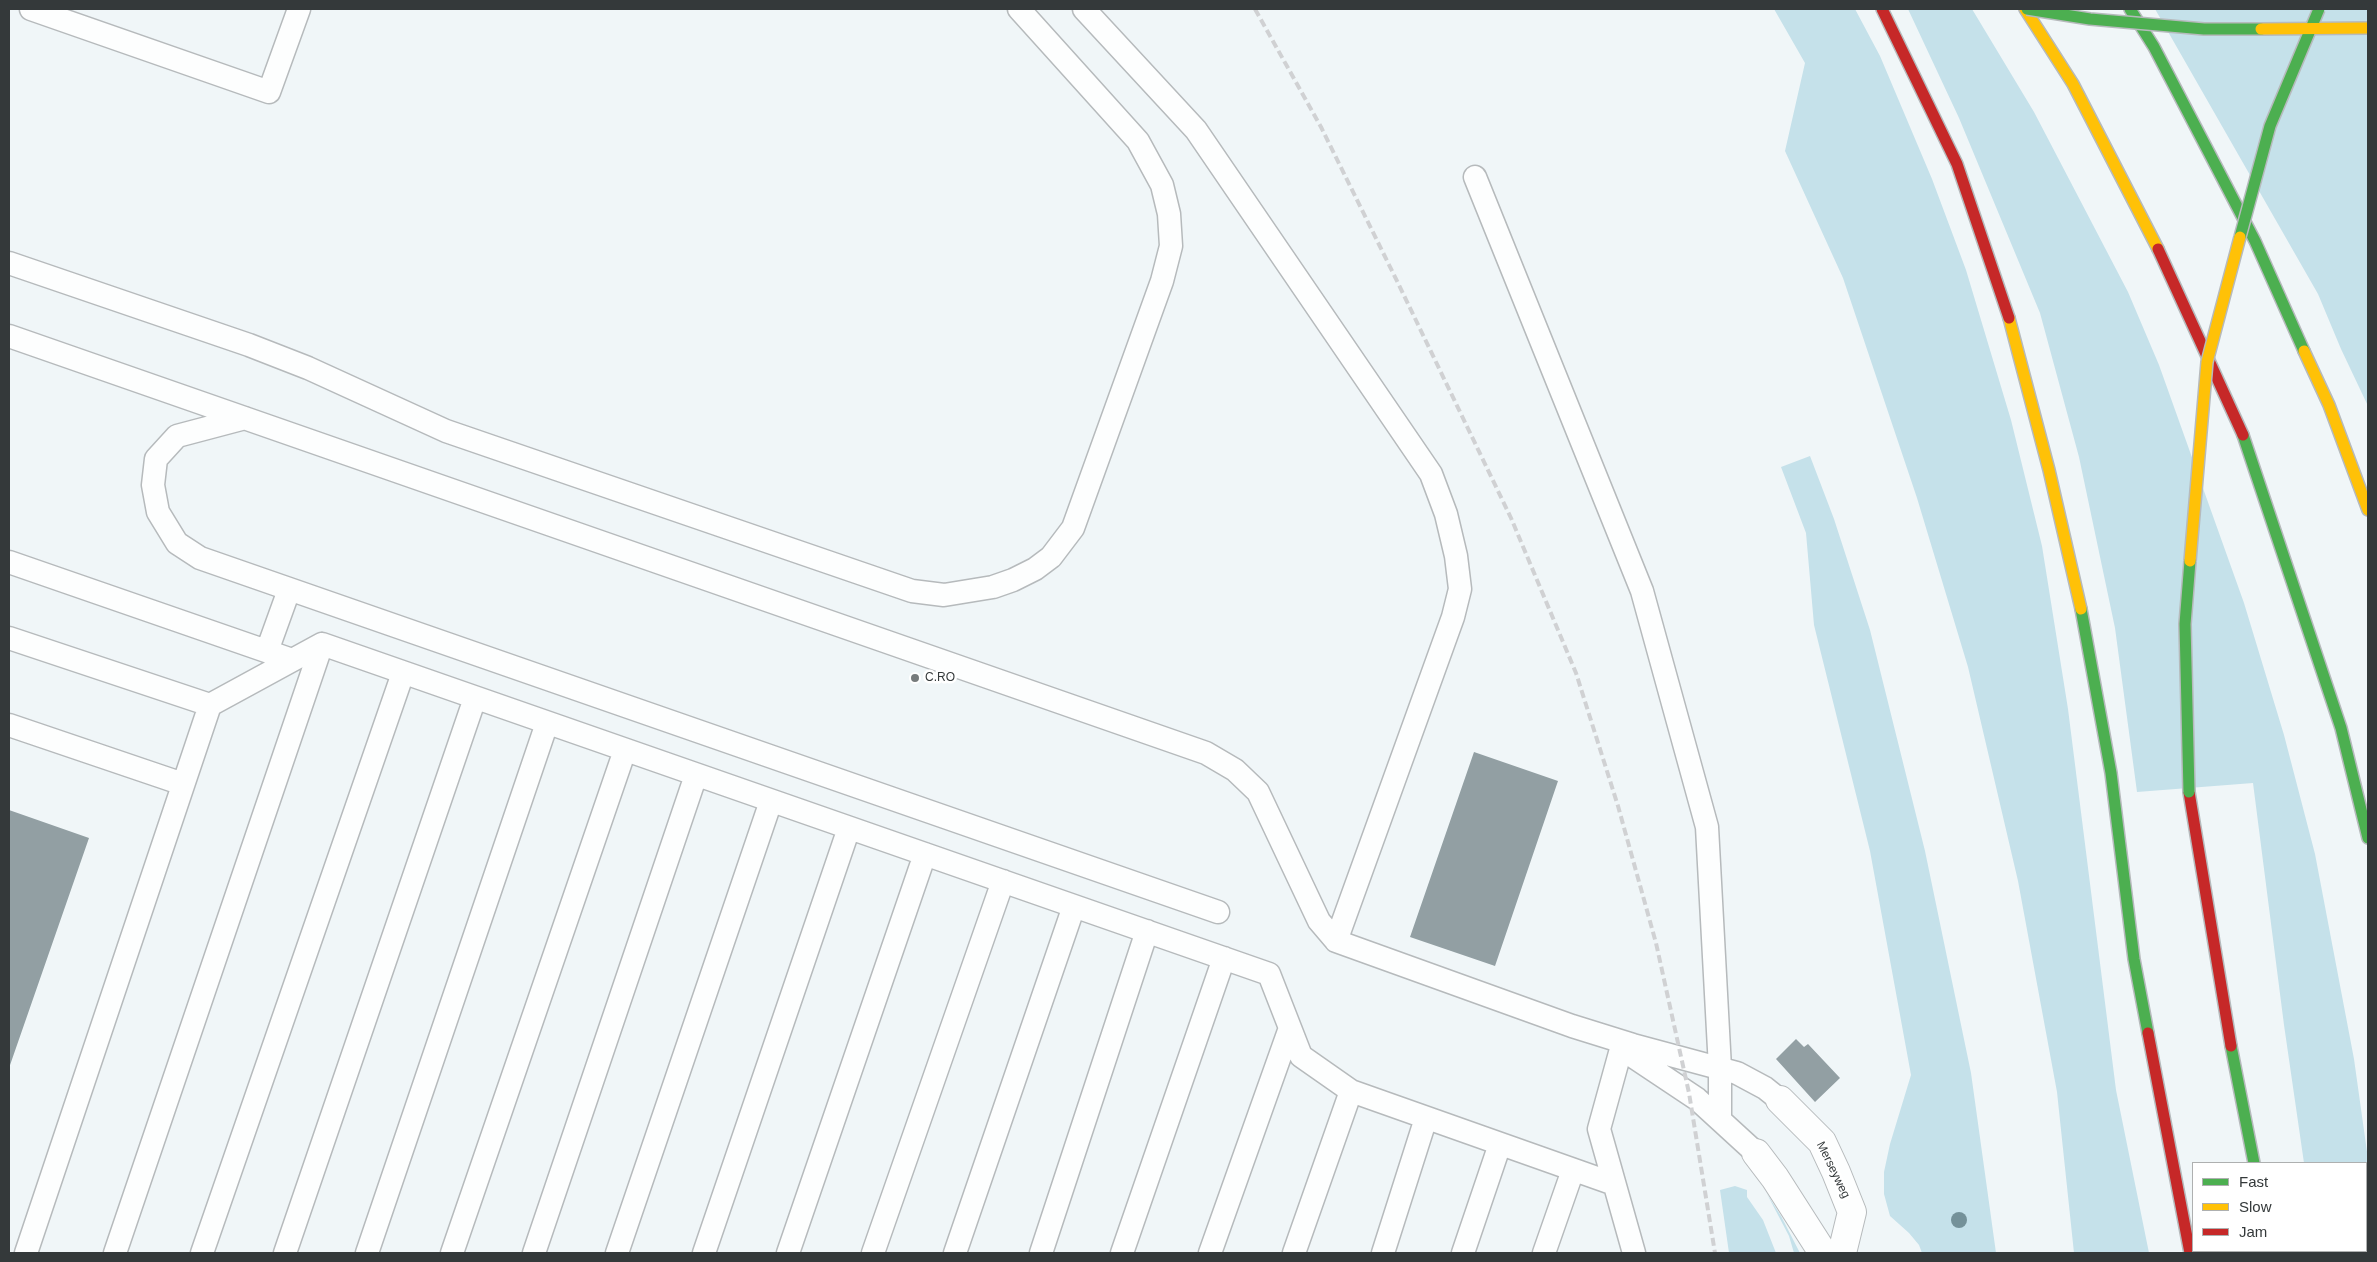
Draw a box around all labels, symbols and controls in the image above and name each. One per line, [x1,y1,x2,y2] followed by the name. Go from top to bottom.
[925,671,955,685] place label: C.RO
[909,672,921,684] marker: C.RO
[1813,1139,1853,1201] street label: Merseyweg
[2192,1162,2367,1252] legend
[2239,1173,2268,1190] text: Fast
[2239,1198,2272,1215] text: Slow
[2239,1223,2267,1240] text: Jam

